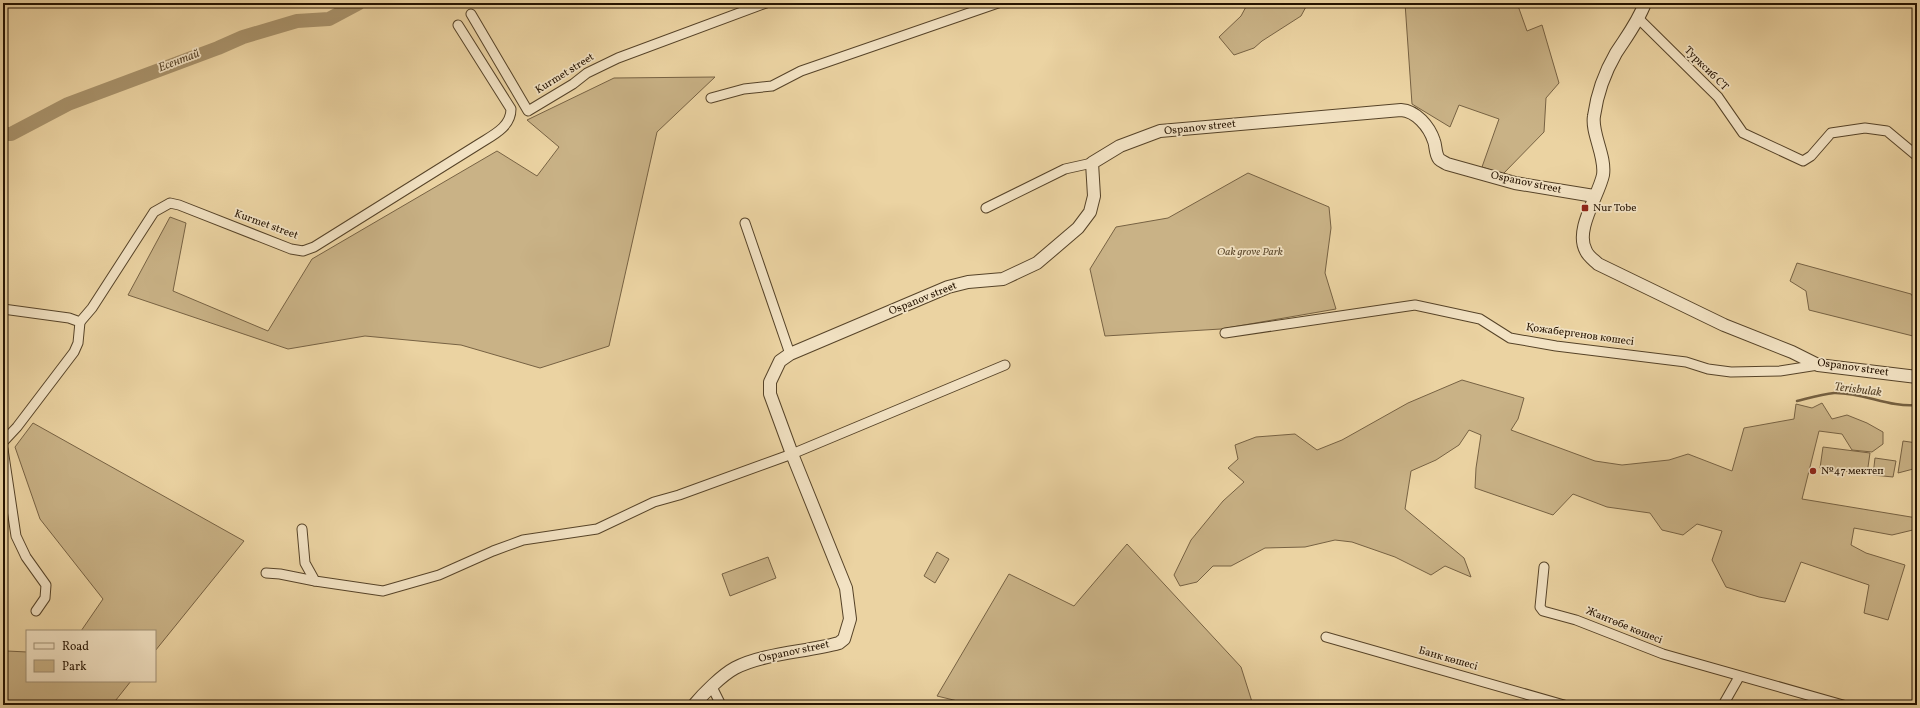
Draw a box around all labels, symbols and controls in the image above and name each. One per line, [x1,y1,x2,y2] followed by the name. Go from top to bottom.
[1681,44,1732,95] street label: Турксиб СТ
[156,46,202,76] water label: Есентай
[533,50,597,98] street label: Kurmet street
[1163,117,1237,139] street label: Ospanov street
[1489,168,1563,198] street label: Ospanov street
[1593,201,1636,216] place label: Nur Tobe
[1580,203,1590,213] marker: Nur Tobe
[232,207,300,244] street label: Kurmet street
[1217,245,1283,260] park label: Oak grove Park
[887,279,959,319] street label: Ospanov street
[1525,320,1635,350] street label: Қожабергенов көшесі
[1816,356,1890,380] street label: Ospanov street
[1833,379,1883,401] water label: Terisbulak
[1821,464,1884,479] place label: №47 мектеп
[1808,466,1818,476] marker: №47 мектеп
[1583,604,1665,648] street label: Жантөбе көшесі
[26,630,156,682] legend
[757,637,831,667] street label: Ospanov street
[62,639,89,655] text: Road
[1417,643,1479,675] street label: Банк көшесі
[62,659,87,675] text: Park

